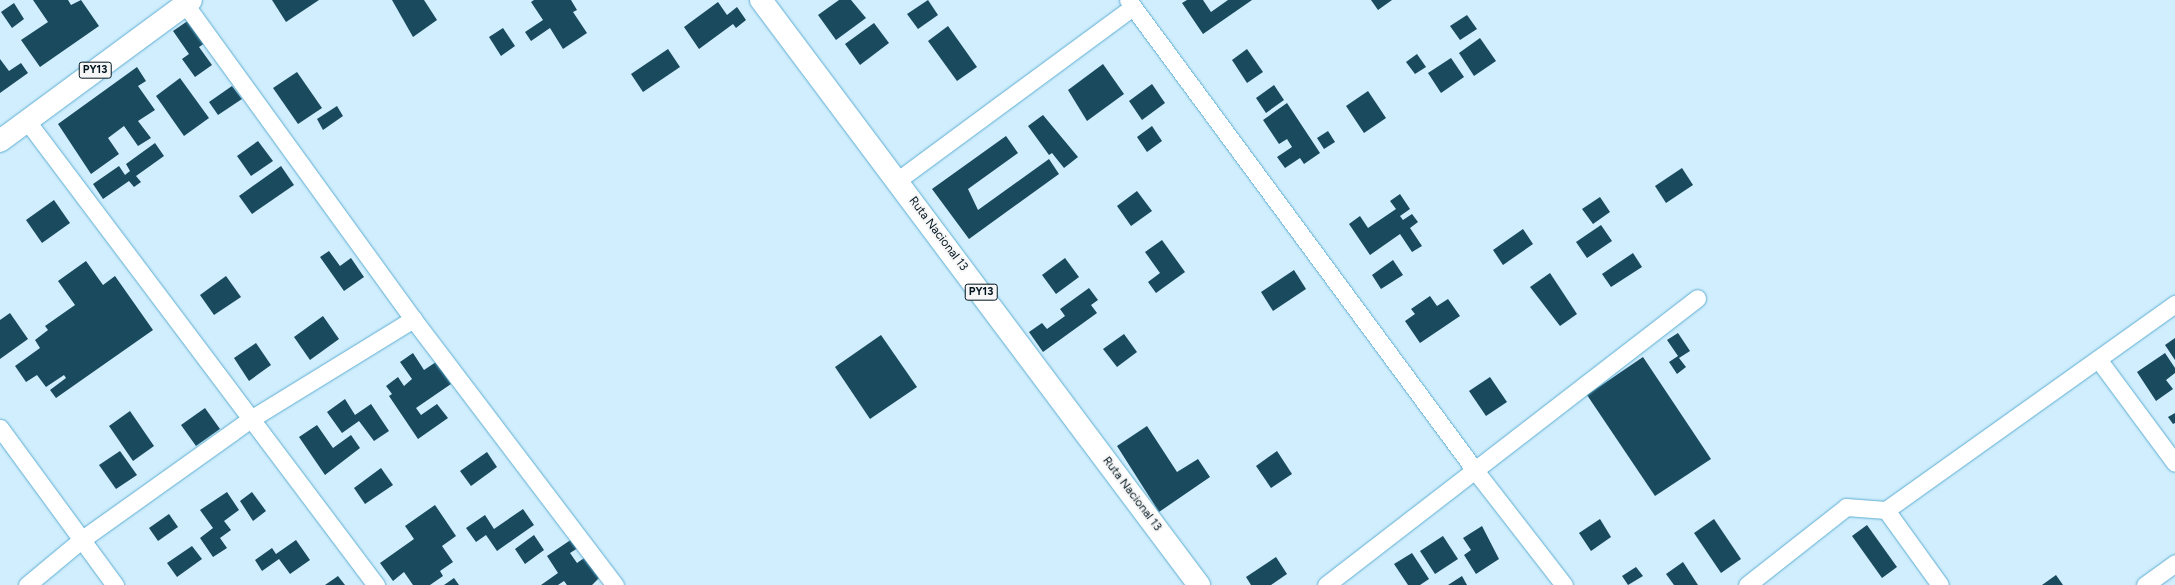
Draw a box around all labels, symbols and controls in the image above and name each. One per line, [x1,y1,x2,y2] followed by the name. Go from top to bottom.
[78,61,112,79] road number: PY13
[905,194,971,274] street label: Ruta Nacional 13
[964,283,998,301] road number: PY13
[1099,454,1165,534] street label: Ruta Nacional 13

